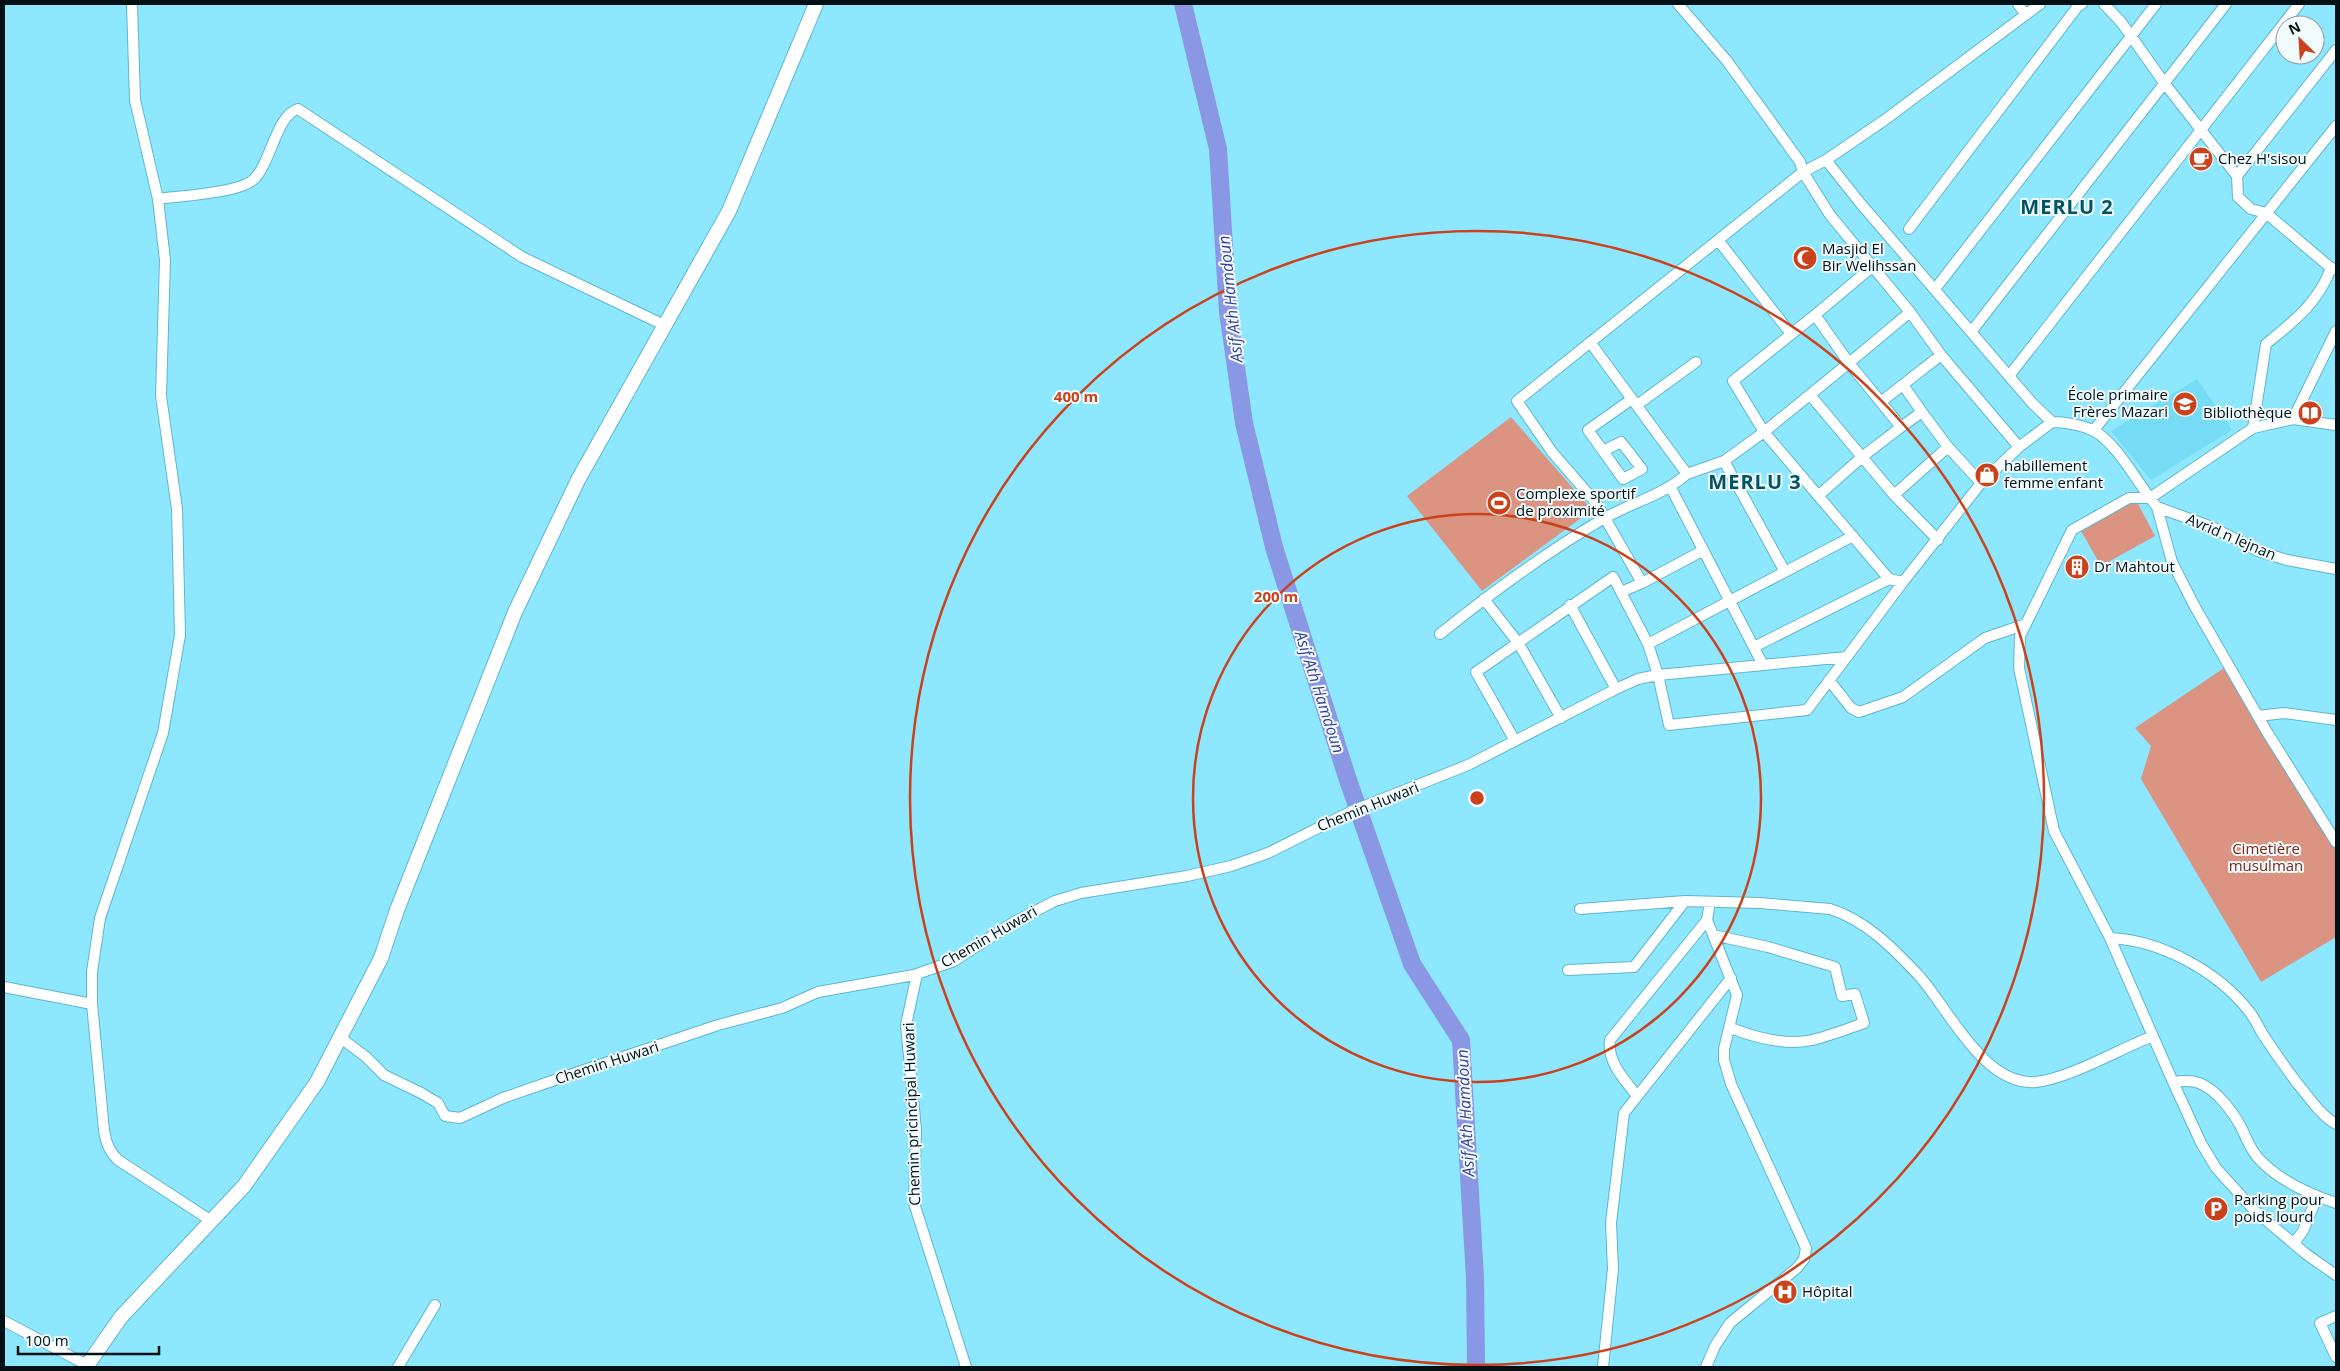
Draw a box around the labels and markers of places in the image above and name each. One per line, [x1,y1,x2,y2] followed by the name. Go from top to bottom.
[2188,146,2214,172] cafe icon: Chez H'sisou
[2218,148,2307,168] place label: Chez H'sisou
[1822,238,1916,275] place label: Masjid El Bir Welihssan
[1792,245,1818,271] mosque icon: Masjid El Bir Welihssan
[2068,384,2168,421] place label: École primaire Frères Mazari
[2172,391,2198,417] school or university icon: École primaire Frères Mazari
[2297,400,2323,426] library icon: Bibliothèque
[2203,402,2292,422] place label: Bibliothèque
[2004,455,2103,492] place label: habillement femme enfant
[1974,462,2000,488] shop icon: habillement femme enfant
[1516,483,1637,520] place label: Complexe sportif de proximité
[1486,490,1512,516] sports icon: Complexe sportif de proximité
[2064,554,2090,580] building icon: Dr Mahtout
[2094,556,2175,576] place label: Dr Mahtout
[1468,789,1486,807] centre of rings
[2234,1189,2324,1226] place label: Parking pour poids lourd
[2203,1196,2229,1222] parking icon: Parking pour poids lourd
[1772,1279,1798,1305] hospital icon: Hôpital
[1802,1281,1853,1301] place label: Hôpital

